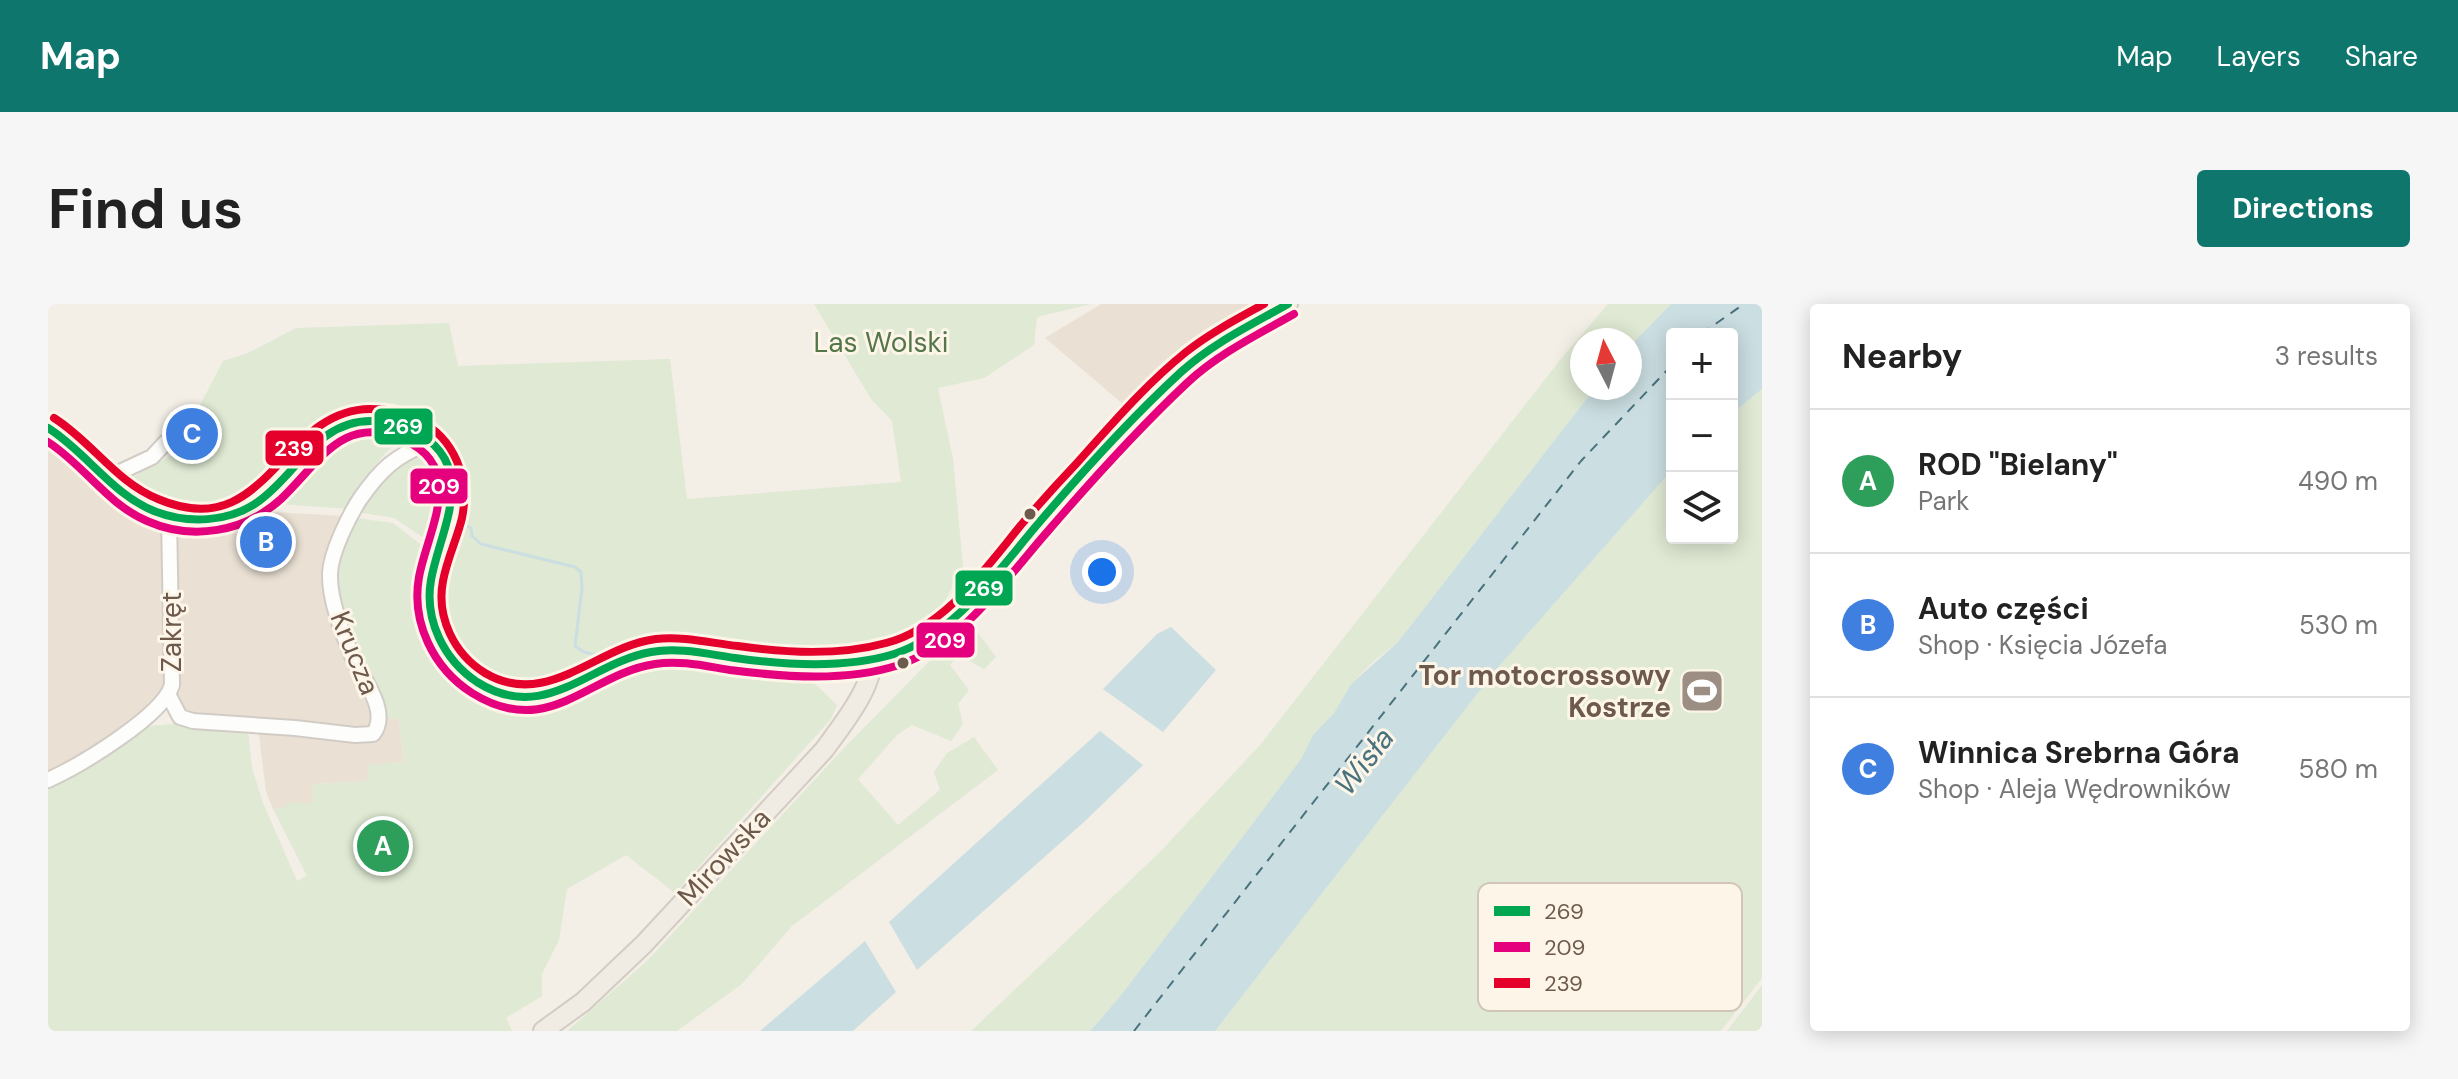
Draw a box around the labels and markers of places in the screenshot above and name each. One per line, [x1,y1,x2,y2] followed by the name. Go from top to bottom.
[166,404,218,464] pin: C
[1022,506,1038,522] unlabelled marker
[240,512,292,572] pin: B
[895,655,911,671] unlabelled marker
[1418,657,1671,726] place label: Tor motocrossowy Kostrze
[1678,667,1726,715] sports icon: Tor motocrossowy Kostrze
[357,816,409,876] pin: A

